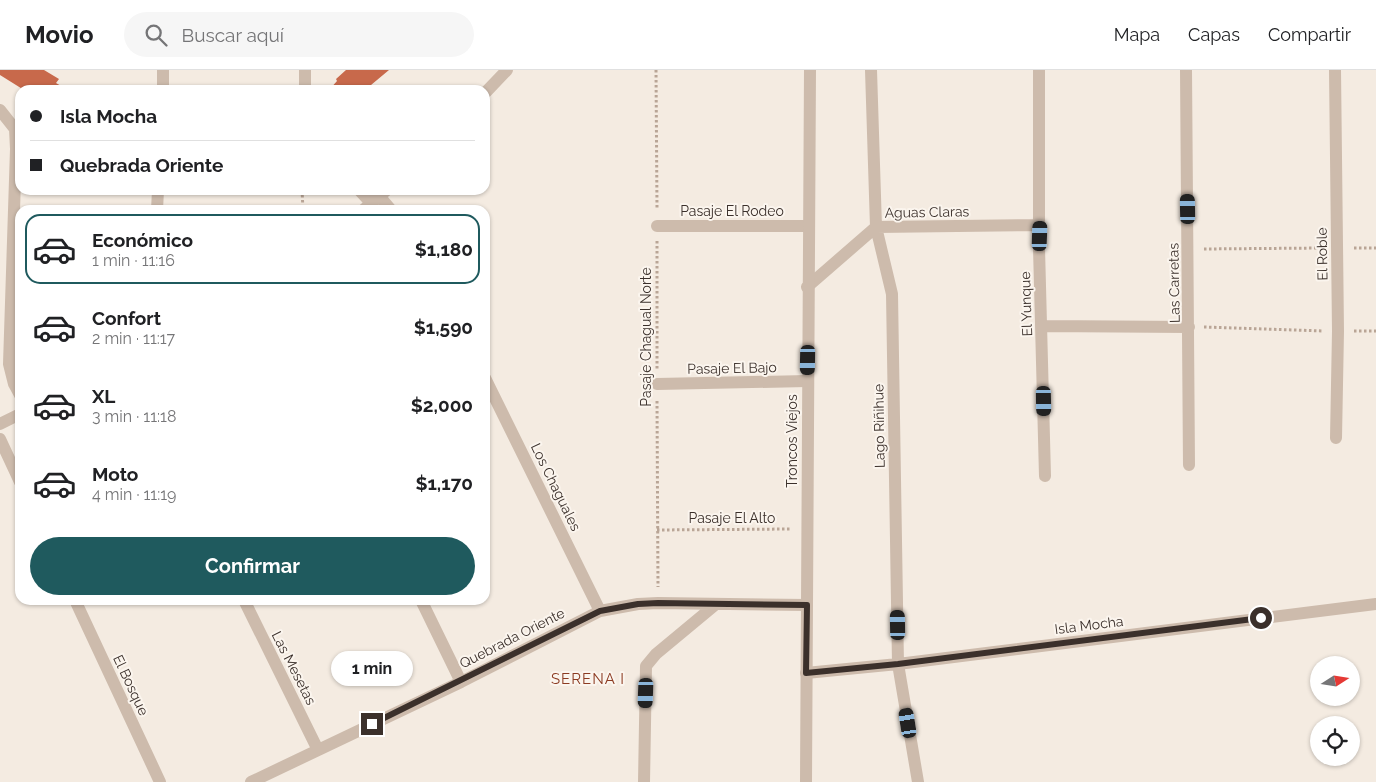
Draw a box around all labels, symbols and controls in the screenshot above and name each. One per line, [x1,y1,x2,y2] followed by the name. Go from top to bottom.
[124,12,474,57] search box
[25,20,94,49] text: Movio
[142,21,170,49] icon: search
[182,24,284,46] text: Buscar aquí
[1114,24,1160,45] text: Mapa
[1188,24,1240,45] text: Capas
[1268,24,1351,45] text: Compartir
[60,105,157,127] text: Isla Mocha
[60,154,223,176] text: Quebrada Oriente
[1180,194,1195,224] car
[680,203,784,219] street label: Pasaje El Rodeo
[885,203,970,221] street label: Aguas Claras
[1031,221,1048,251] car
[32,227,77,272] icon: car
[1314,227,1330,281] street label: El Roble
[92,229,193,251] text: Económico
[415,238,473,260] text: $1,180
[1165,243,1183,323] street label: Las Carretas
[92,251,175,270] text: 1 min · 11:16
[638,267,654,407] street label: Pasaje Chagual Norte
[1017,271,1035,337] street label: El Yunque
[32,305,77,350] icon: car
[92,307,161,329] text: Confort
[414,316,473,338] text: $1,590
[92,329,175,348] text: 2 min · 11:17
[800,345,815,375] car
[687,359,777,377] street label: Pasaje El Bajo
[32,383,77,428] icon: car
[870,384,888,468] street label: Lago Riñihue
[92,385,115,407] text: XL
[1036,386,1051,416] car
[411,394,473,416] text: $2,000
[784,394,800,488] street label: Troncos Viejos
[92,407,176,426] text: 3 min · 11:18
[528,441,584,534] street label: Los Chaguales
[32,461,77,506] icon: car
[92,463,138,485] text: Moto
[415,472,473,494] text: $1,170
[92,485,176,504] text: 4 min · 11:19
[689,510,775,526] street label: Pasaje El Alto
[30,537,475,595] button: Confirmar
[457,605,567,671] street label: Quebrada Oriente
[1250,607,1272,629] route start
[890,610,905,640] car
[1054,613,1124,637] street label: Isla Mocha
[269,629,320,708] street label: Las Mesetas
[110,652,152,718] street label: El Bosque
[331,652,413,686] callout: 1 min
[1310,656,1360,706] north arrow
[1310,656,1360,766] map controls
[352,659,392,678] text: 1 min
[551,670,625,688] district label: SERENA I
[637,678,654,708] car
[898,707,917,739] car
[361,713,383,735] route end
[1310,716,1360,766] button: locate

